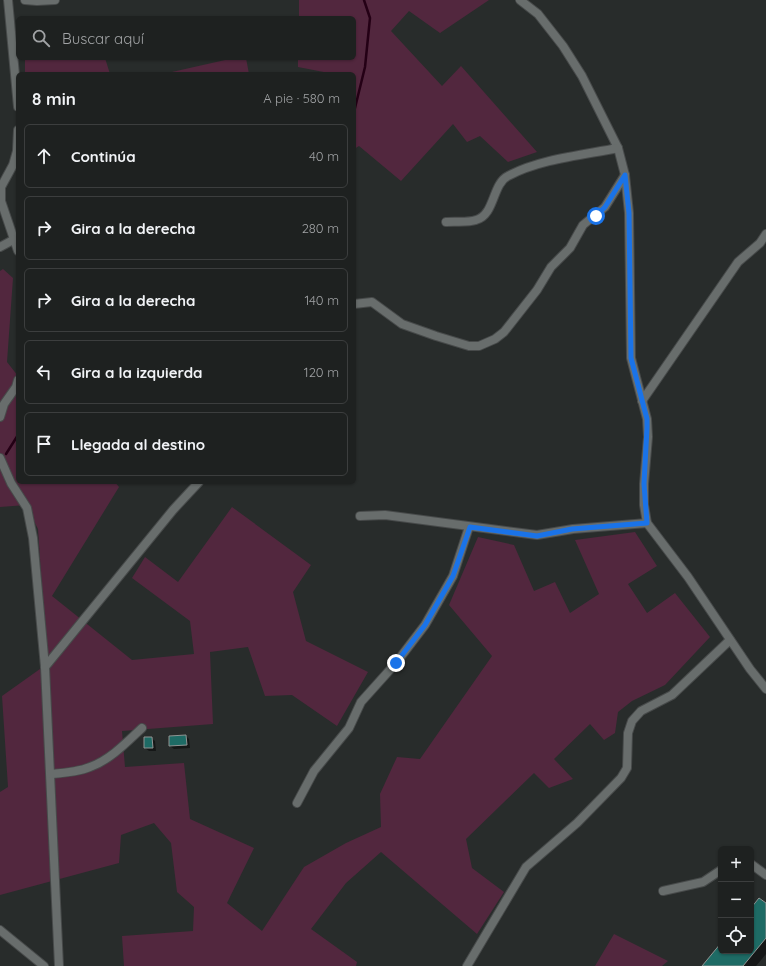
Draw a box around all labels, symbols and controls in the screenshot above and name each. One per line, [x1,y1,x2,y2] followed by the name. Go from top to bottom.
[16,16,356,60] search box
[30,27,52,49] icon: search
[62,29,144,48] text: Buscar aquí
[32,88,76,109] text: 8 min
[263,90,340,106] text: A pie · 580 m
[33,145,55,167] icon: ahead
[71,147,136,166] text: Continúa
[309,148,339,164] text: 40 m
[587,207,605,225] route start
[33,217,55,239] icon: right
[71,219,196,238] text: Gira a la derecha
[302,220,339,236] text: 280 m
[33,289,55,311] icon: right
[71,291,196,310] text: Gira a la derecha
[304,292,339,308] text: 140 m
[33,361,55,383] icon: left
[71,363,203,382] text: Gira a la izquierda
[304,364,339,380] text: 120 m
[33,433,55,455] icon: arrive
[71,435,205,454] text: Llegada al destino
[387,654,405,672] route end
[718,846,754,954] map controls
[718,846,754,882] button: +
[718,882,754,918] button: −
[718,918,754,954] button: locate

